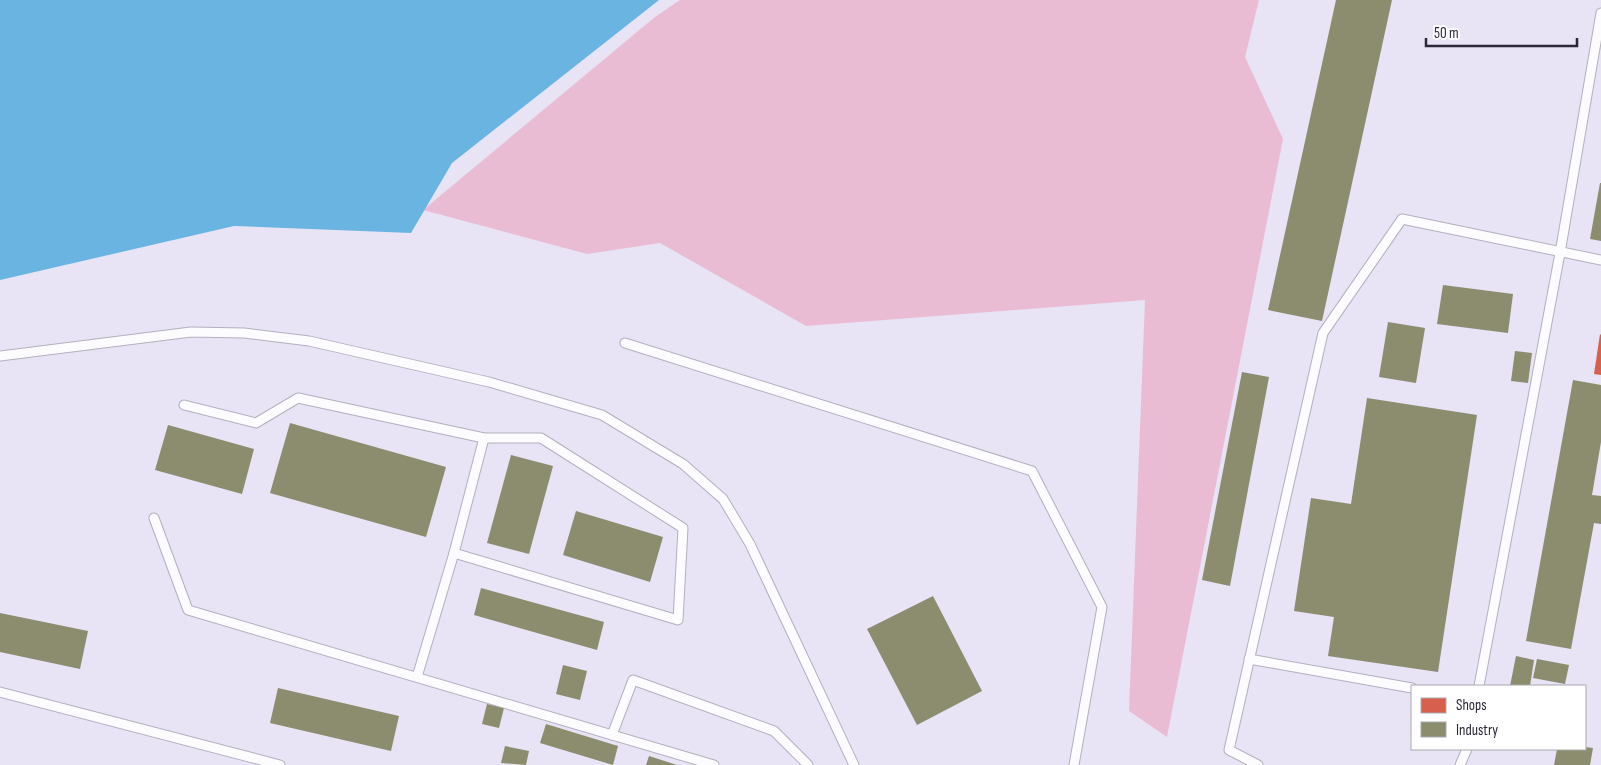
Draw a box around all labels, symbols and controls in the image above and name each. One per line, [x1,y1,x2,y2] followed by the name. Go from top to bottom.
[1426,15,1577,47] scale bar
[1434,24,1459,43] text: 50 m
[1411,685,1586,750] legend
[1456,696,1487,715] text: Shops
[1456,721,1498,740] text: Industry

